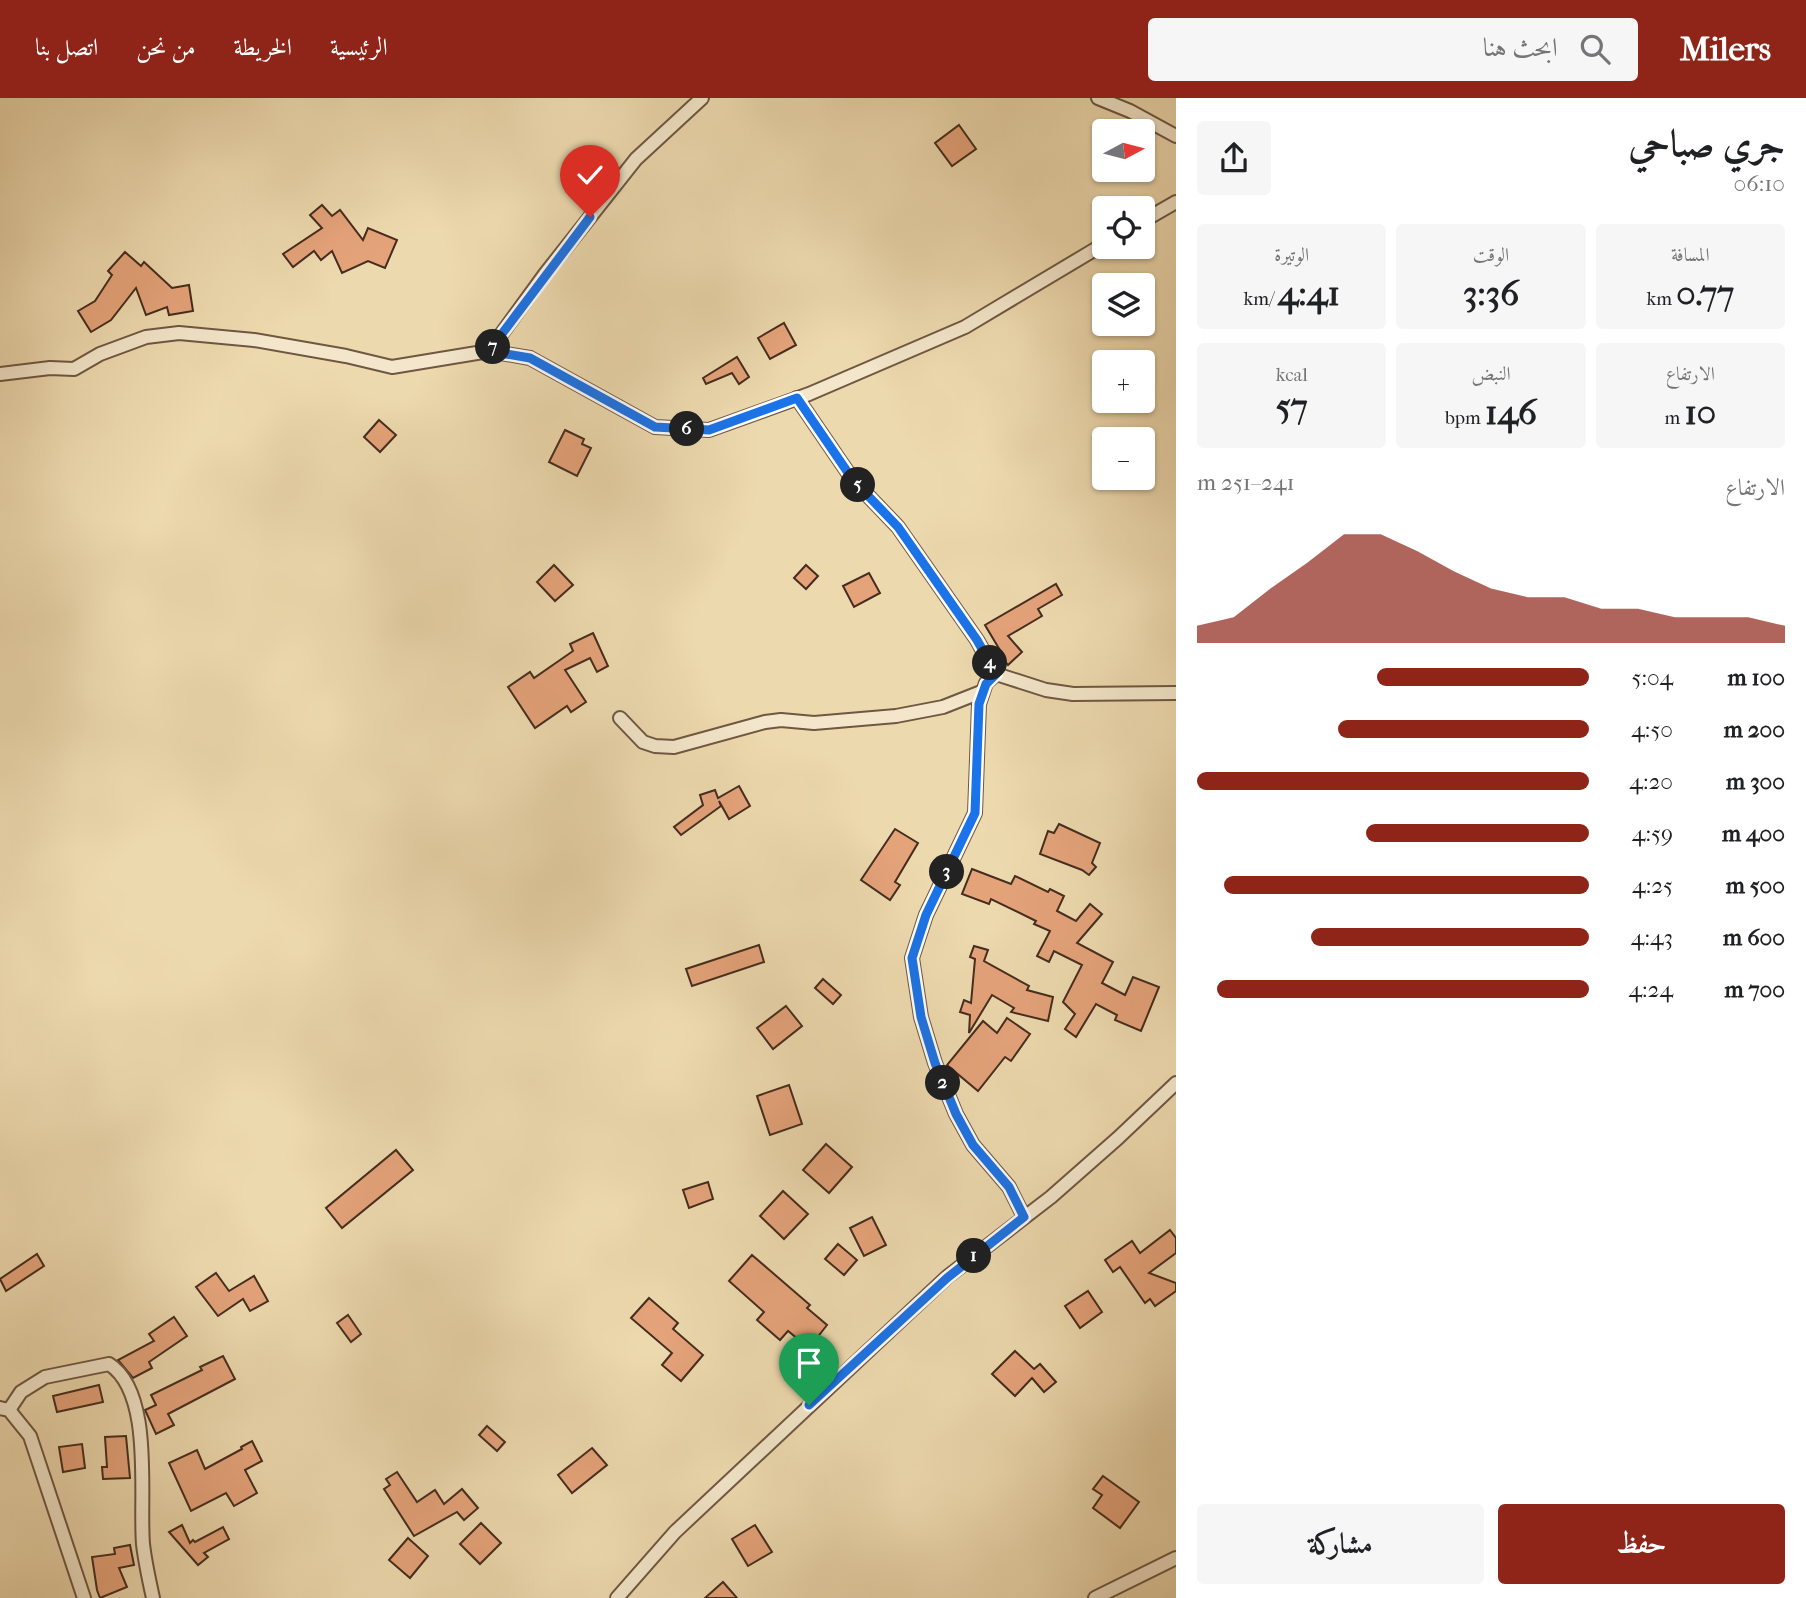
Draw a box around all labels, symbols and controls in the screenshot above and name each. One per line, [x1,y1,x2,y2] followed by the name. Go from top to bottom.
[1148,18,1638,81] search box
[1576,30,1614,68] icon: search
[1680,30,1771,69] text: Milers
[1483,32,1558,63] text: ابحث هنا
[35,33,98,61] text: اتصل بنا
[136,33,196,61] text: من نحن
[234,33,292,61] text: الخريطة
[330,33,388,61] text: الرئيسية
[1092,119,1155,182] north arrow
[1092,119,1155,490] map controls
[1197,121,1271,195] button: share
[1628,121,1785,166] text: جري صباحي
[560,145,620,217] pin
[571,156,609,194] icon: check
[1734,170,1785,197] text: 06:10
[1092,196,1155,259] button: locate
[1274,244,1309,266] text: الوتيرة
[1473,244,1509,266] text: الوقت
[1671,244,1710,266] text: المسافة
[1092,273,1155,336] button: layers
[1278,273,1340,314] text: 4:41
[1463,273,1519,314] text: 3:36
[1676,273,1734,314] text: 0.77
[1243,288,1278,310] text: /km
[1647,288,1676,310] text: km
[476,330,510,364] pin: 7
[488,335,497,357] text: 7
[1092,350,1155,413] button: +
[1471,363,1511,385] text: النبض
[1666,363,1715,385] text: الارتفاع
[1276,364,1308,386] text: kcal
[1276,386,1308,427] text: 57
[1485,392,1537,433] text: 146
[1684,392,1716,433] text: 10
[1445,407,1485,429] text: bpm
[1665,407,1684,429] text: m
[670,412,704,446] pin: 6
[681,417,692,439] text: 6
[1092,427,1155,490] button: −
[840,468,876,502] pin: 5
[1197,469,1295,496] text: 241–251 m
[853,473,862,495] text: 5
[1725,474,1785,501] text: الارتفاع
[972,646,1007,680] pin: 4
[984,651,995,673] text: 4
[1631,664,1673,691] text: 5:04
[1727,664,1785,691] text: 100 m
[1631,716,1673,743] text: 4:50
[1724,716,1785,743] text: 200 m
[1629,768,1673,795] text: 4:20
[1726,768,1785,795] text: 300 m
[1632,820,1673,847] text: 4:59
[1722,820,1785,847] text: 400 m
[930,854,964,890] pin: 3
[943,860,950,882] text: 3
[1632,872,1673,899] text: 4:25
[1726,872,1785,899] text: 500 m
[1631,924,1673,951] text: 4:43
[1723,924,1785,951] text: 600 m
[1628,976,1673,1003] text: 4:24
[1725,976,1785,1003] text: 700 m
[926,1066,960,1100] pin: 2
[938,1071,947,1093] text: 2
[956,1238,992,1274] pin: 1
[970,1244,977,1266] text: 1
[779,1333,839,1405] pin
[790,1344,828,1382] icon: arrive
[1197,1504,1484,1584] button: مشاركة
[1498,1504,1785,1584] button: حفظ

